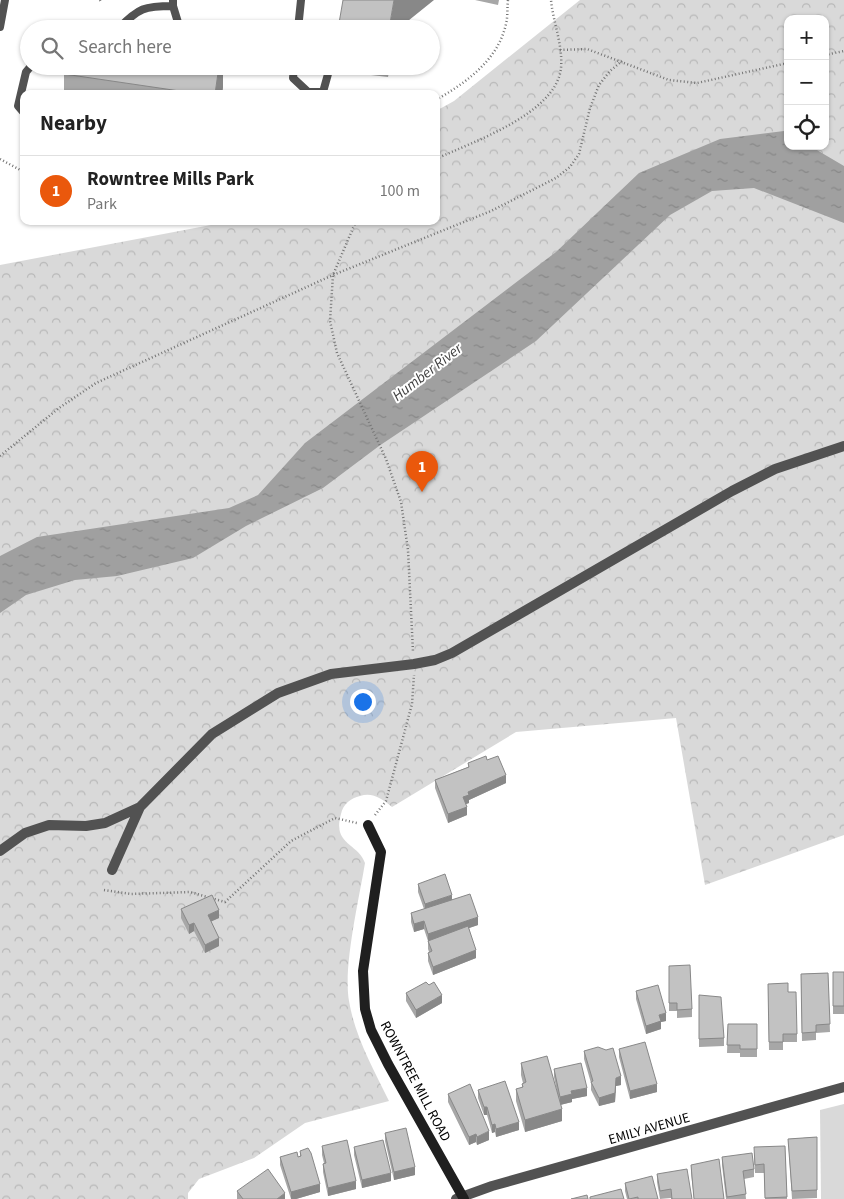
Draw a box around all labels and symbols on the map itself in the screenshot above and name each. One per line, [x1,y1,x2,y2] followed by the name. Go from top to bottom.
[388,338,467,406] water label: Humber River
[406,451,438,492] pin: 1
[350,689,376,715] your location
[375,1018,455,1145] street label: ROWNTREE MILL ROAD
[606,1108,692,1150] street label: EMILY AVENUE

